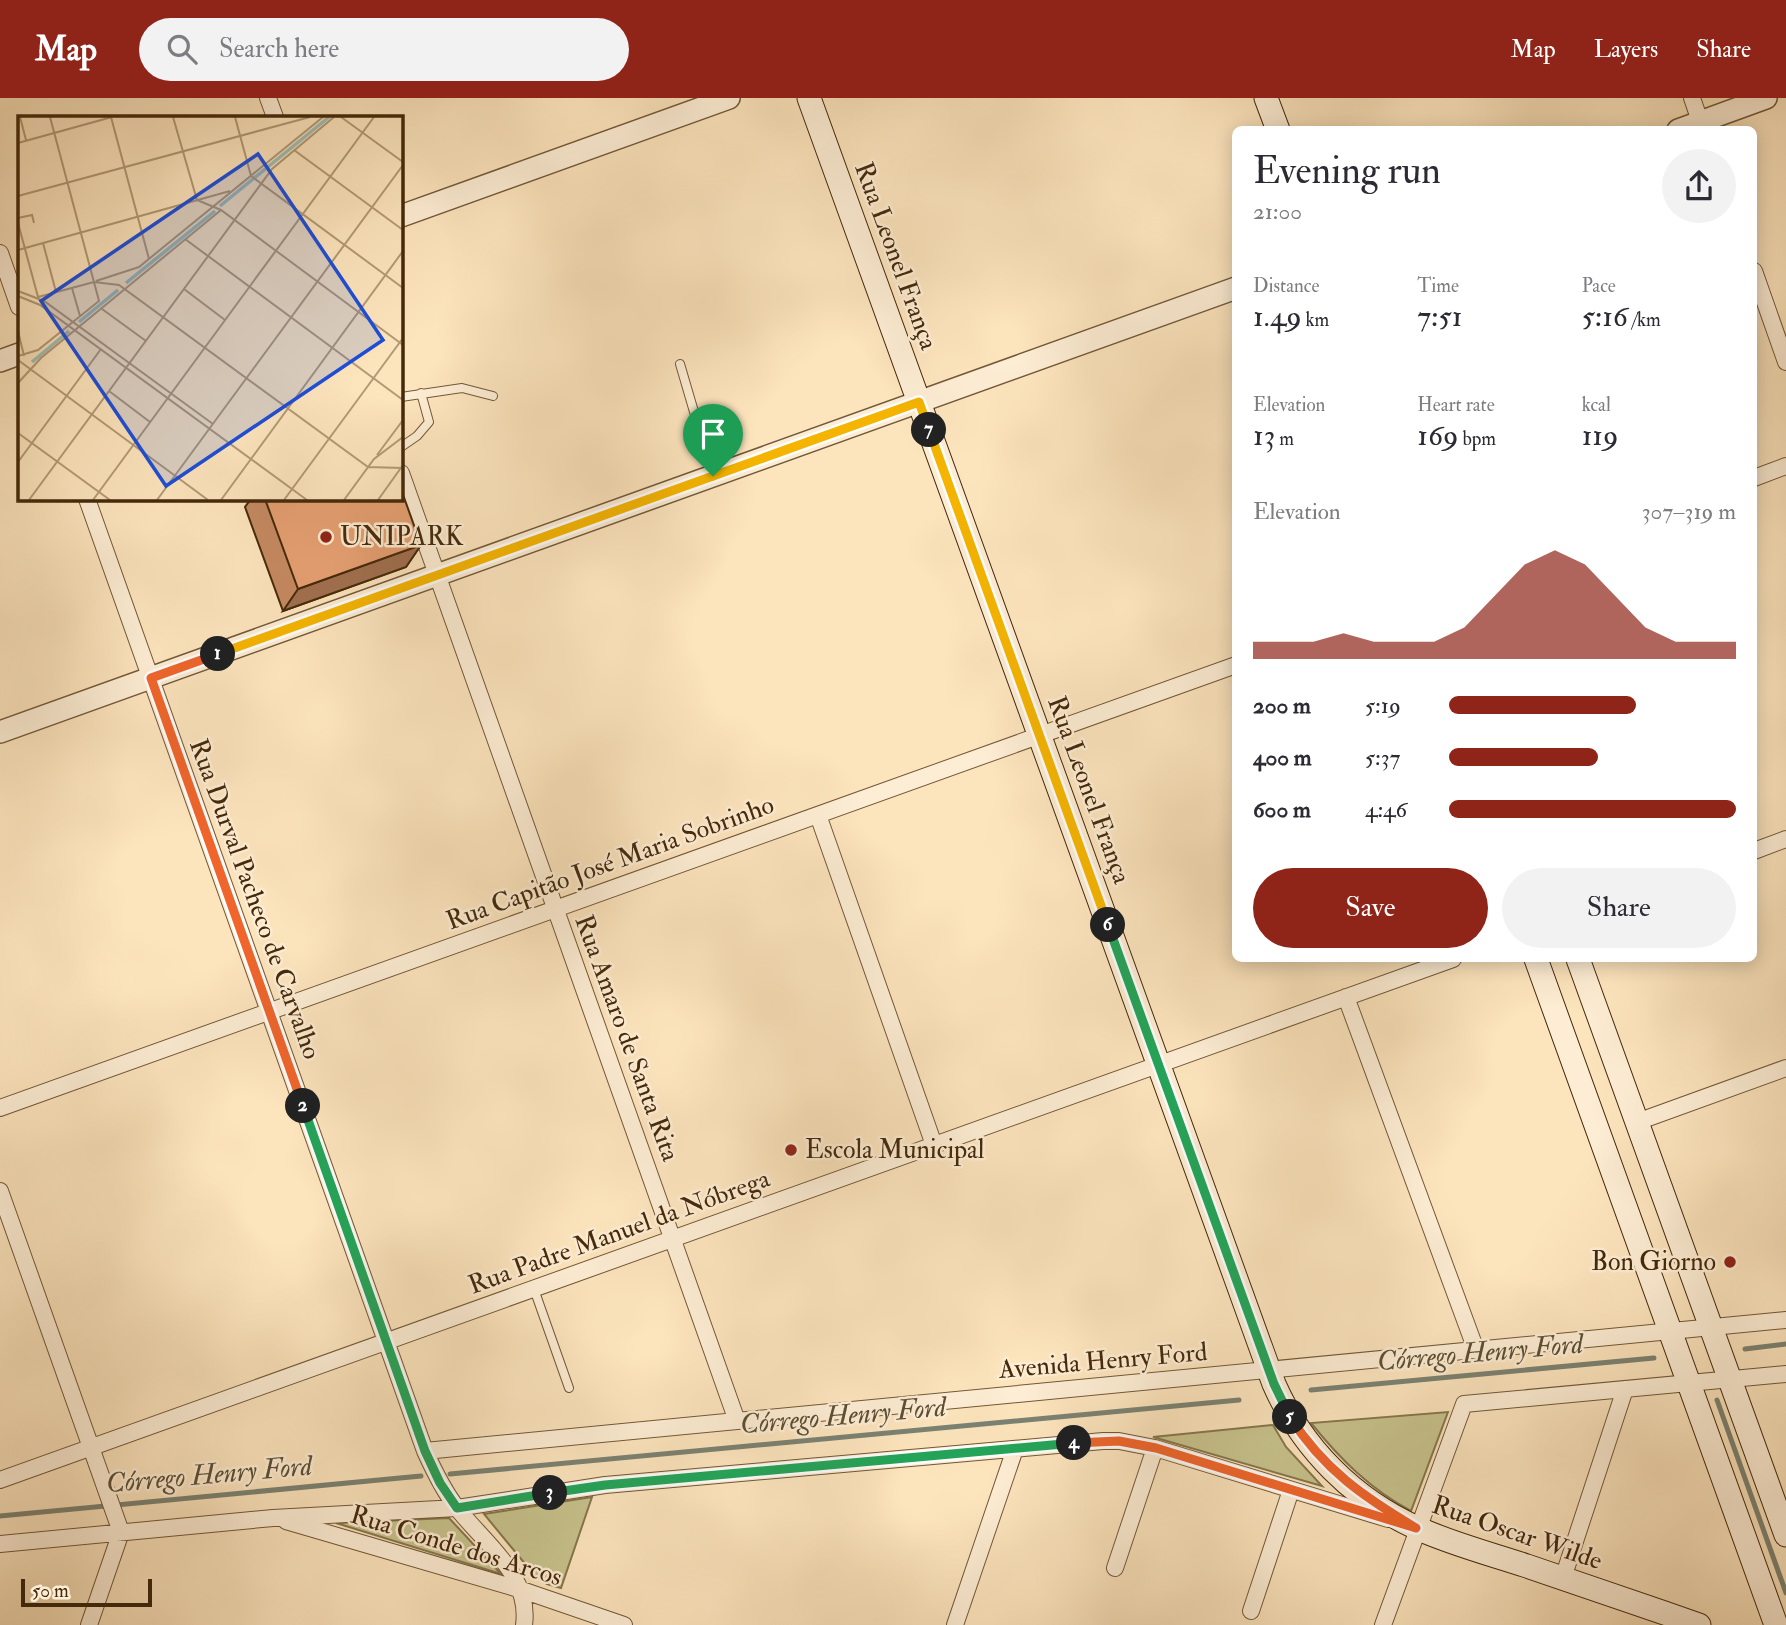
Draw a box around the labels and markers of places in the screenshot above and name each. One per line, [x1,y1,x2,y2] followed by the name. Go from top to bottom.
[683,404,743,476] pin
[912,412,946,448] pin: 7
[340,521,464,553] place label: UNIPARK
[318,529,334,545] marker: UNIPARK
[200,636,235,672] pin: 1
[1090,908,1126,942] pin: 6
[286,1088,320,1124] pin: 2
[805,1134,985,1167] place label: Escola Municipal
[783,1142,799,1158] marker: Escola Municipal
[1591,1246,1716,1278] place label: Bon Giorno
[1722,1254,1738,1270] marker: Bon Giorno
[1272,1400,1308,1434] pin: 5
[1056,1426,1092,1460] pin: 4
[532,1476,568,1510] pin: 3

